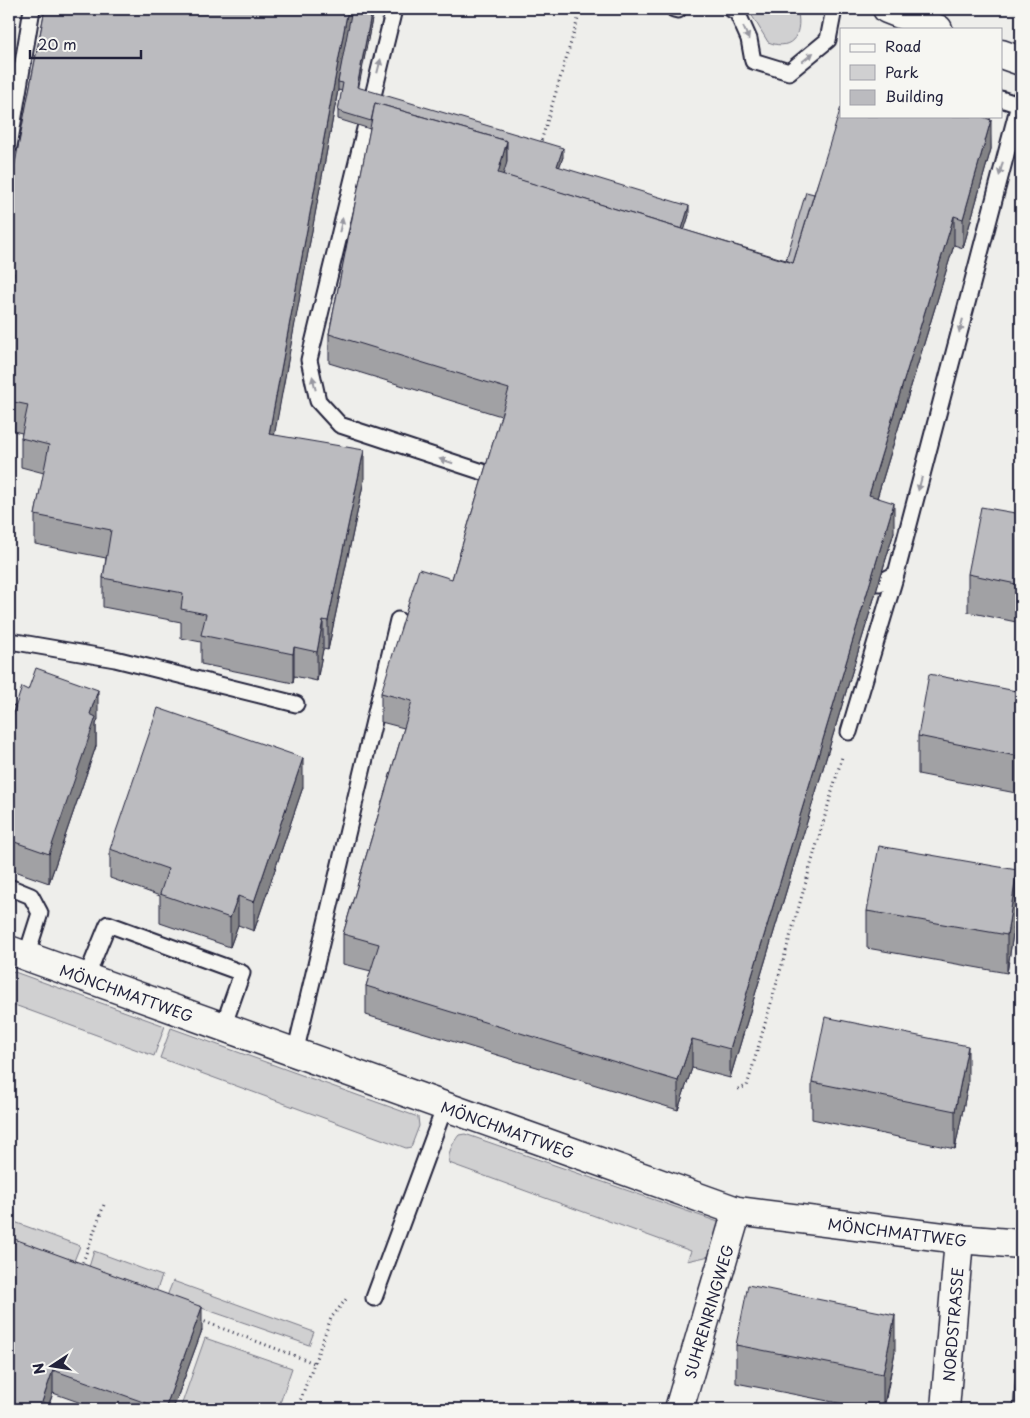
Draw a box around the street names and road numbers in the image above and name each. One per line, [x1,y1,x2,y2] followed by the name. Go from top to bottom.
[57,958,196,1027] street label: MÖNCHMATTWEG
[438,1094,578,1163] street label: MÖNCHMATTWEG
[826,1211,968,1251] street label: MÖNCHMATTWEG
[677,1241,738,1381] street label: SUHRENRINGWEG
[936,1266,968,1382] street label: NORDSTRASSE

